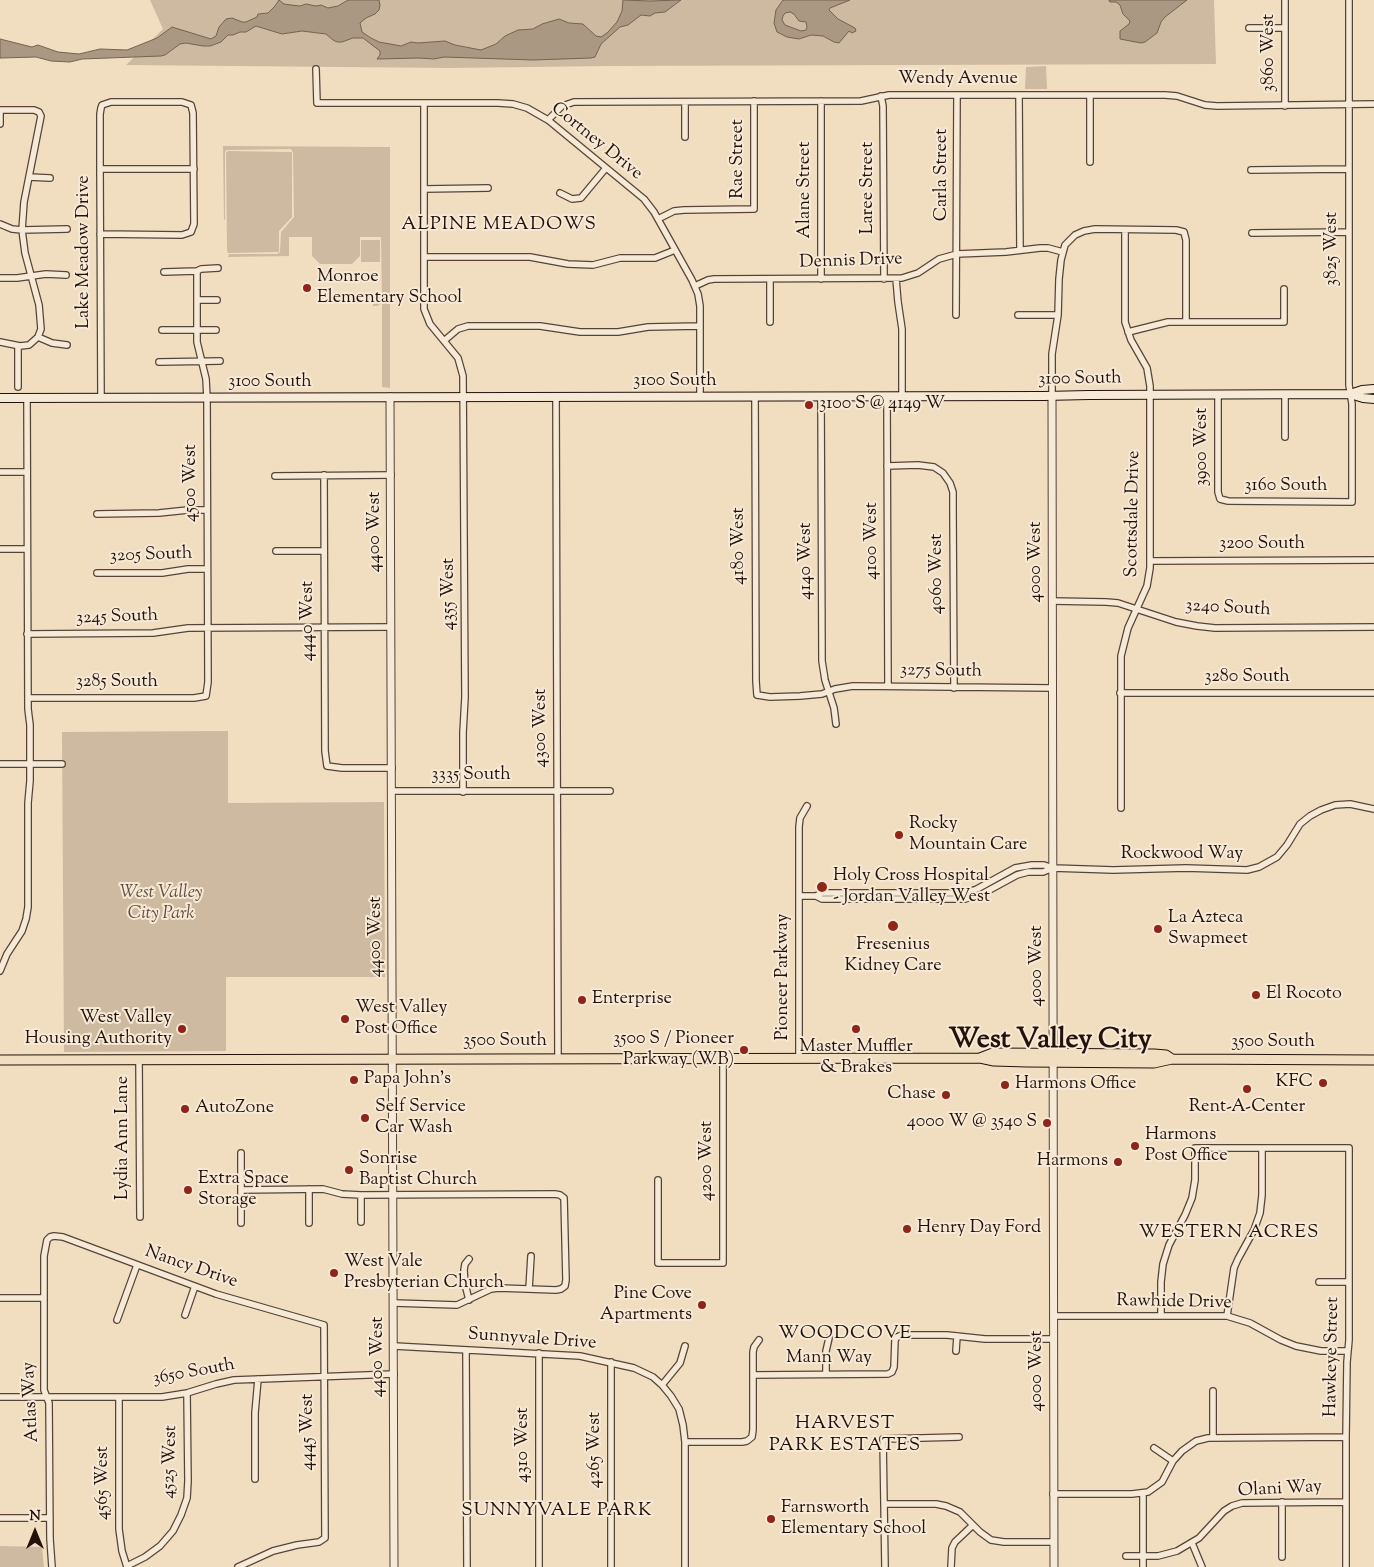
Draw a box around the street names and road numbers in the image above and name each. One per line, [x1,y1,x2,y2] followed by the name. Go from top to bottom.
[1259,14,1281,92] street label: 3860 West
[898,69,1018,91] street label: Wendy Avenue
[546,99,646,185] street label: Cortney Drive
[728,119,750,199] street label: Rae Street
[932,129,954,221] street label: Carla Street
[795,141,817,239] street label: Alane Street
[858,142,880,234] street label: Laree Street
[74,175,96,329] street label: Lake Meadow Drive
[1322,212,1344,286] street label: 3825 West
[799,249,903,275] street label: Dennis Drive
[1038,368,1122,392] street label: 3100 South
[633,371,717,393] street label: 3100 South
[228,372,312,394] street label: 3100 South
[1192,408,1214,486] street label: 3900 West
[181,444,203,522] street label: 4500 West
[1122,450,1146,578] street label: Scottsdale Drive
[1244,476,1328,498] street label: 3160 South
[365,492,387,572] street label: 4400 West
[862,502,884,580] street label: 4100 West
[729,507,751,585] street label: 4180 West
[1026,521,1048,603] street label: 4000 West
[796,522,818,600] street label: 4140 West
[927,534,949,614] street label: 4060 West
[1219,534,1305,556] street label: 3200 South
[109,544,193,568] street label: 3205 South
[439,558,461,630] street label: 4355 West
[298,581,320,661] street label: 4440 West
[1185,596,1271,622] street label: 3240 South
[75,606,159,630] street label: 3245 South
[900,660,982,684] street label: 3275 South
[1204,667,1290,689] street label: 3280 South
[76,672,158,694] street label: 3285 South
[531,689,553,767] street label: 4300 West
[431,765,511,787] street label: 3335 South
[1121,844,1243,866] street label: Rockwood Way
[366,897,388,977] street label: 4400 West
[773,913,795,1041] street label: Pioneer Parkway
[1027,925,1049,1007] street label: 4000 West
[463,1031,547,1053] street label: 3500 South
[1231,1032,1315,1054] street label: 3500 South
[113,1076,135,1200] street label: Lydia Ann Lane
[697,1121,719,1201] street label: 4200 West
[142,1242,240,1294] street label: Nancy Drive
[1116,1291,1232,1315] street label: Rawhide Drive
[1321,1297,1345,1417] street label: Hawkeye Street
[368,1317,390,1397] street label: 4400 West
[467,1325,597,1355] street label: Sunnyvale Drive
[1027,1330,1049,1412] street label: 4000 West
[786,1348,872,1370] street label: Mann Way
[151,1355,237,1391] street label: 3650 South
[19,1361,45,1443] street label: Atlas Way
[298,1393,320,1471] street label: 4445 West
[513,1407,535,1483] street label: 4310 West
[585,1412,607,1488] street label: 4265 West
[159,1425,183,1499] street label: 4525 West
[93,1446,115,1520] street label: 4565 West
[1237,1477,1323,1503] street label: Olani Way

